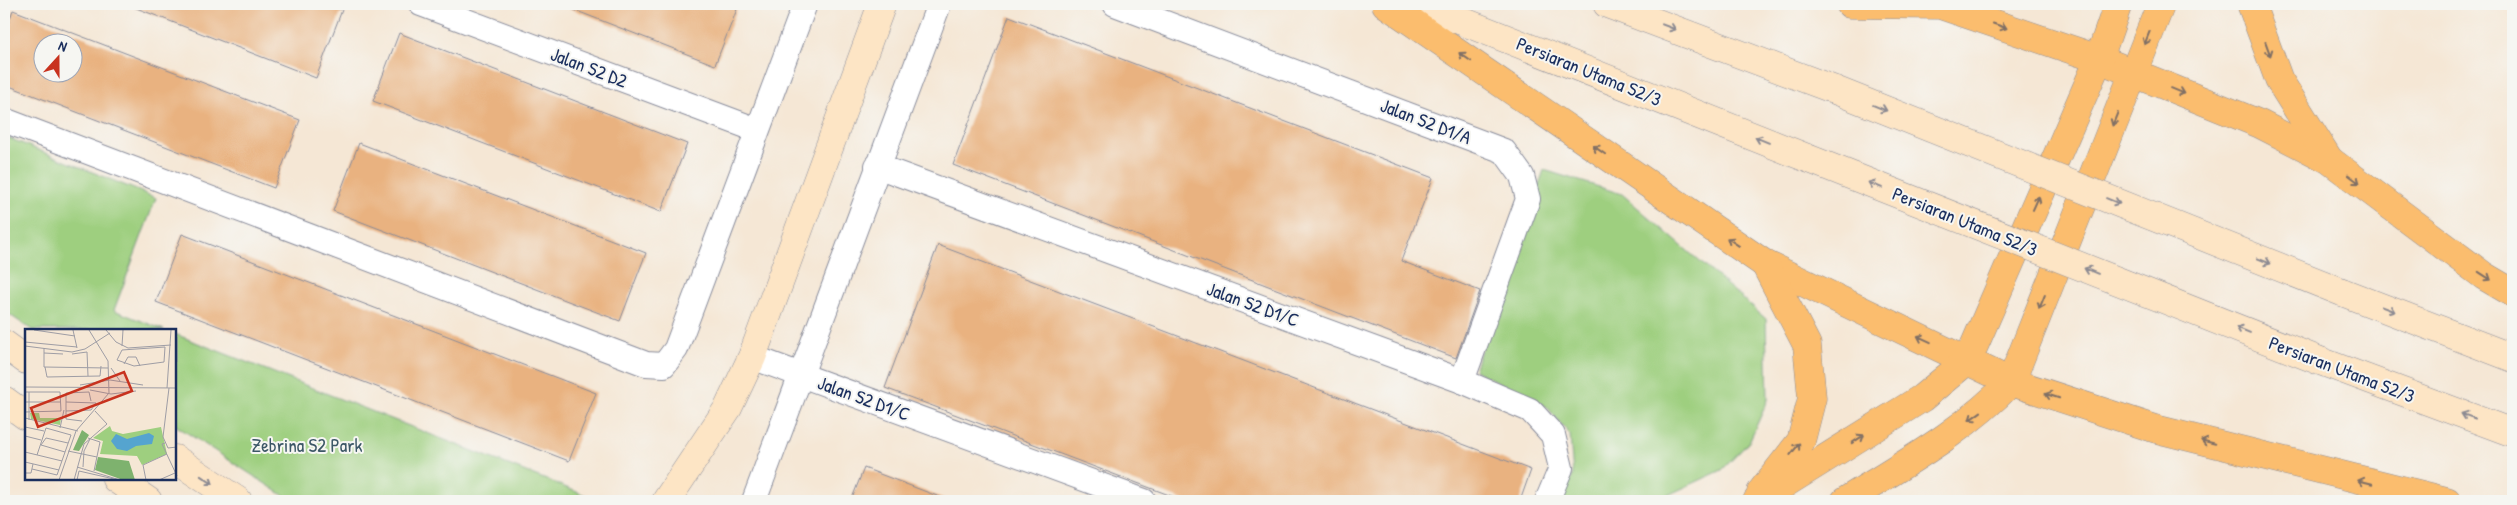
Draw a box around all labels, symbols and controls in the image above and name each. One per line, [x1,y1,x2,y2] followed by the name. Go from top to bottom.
[1992,22,2007,31] one-way arrow
[1661,23,1676,32] one-way arrow
[1513,30,1665,112] street label: Persiaran Utama S2/3
[2142,30,2151,46] one-way arrow
[32,32,82,82] north arrow
[56,35,70,56] text: N
[547,41,631,93] street label: Jalan S2 D2
[2264,41,2273,57] one-way arrow
[1458,52,1472,62] one-way arrow
[2170,87,2185,96] one-way arrow
[1377,92,1475,150] street label: Jalan S2 D1/A
[1872,104,1887,114] one-way arrow
[2110,110,2119,126] one-way arrow
[1755,135,1770,144] one-way arrow
[1592,145,1606,155] one-way arrow
[2347,174,2361,184] one-way arrow
[1868,180,1883,189] one-way arrow
[1889,180,2041,262] street label: Persiaran Utama S2/3
[2032,196,2042,211] one-way arrow
[2105,196,2120,206] one-way arrow
[1726,237,1740,247] one-way arrow
[2256,256,2271,266] one-way arrow
[2084,265,2099,274] one-way arrow
[2478,270,2492,281] one-way arrow
[1203,275,1303,333] street label: Jalan S2 D1/C
[2037,294,2047,309] one-way arrow
[2380,305,2395,315] one-way arrow
[2235,325,2250,334] one-way arrow
[25,329,176,480] inset map
[2265,329,2419,409] street label: Persiaran Utama S2/3
[1917,334,1932,344] one-way arrow
[814,369,914,427] street label: Jalan S2 D1/C
[2044,390,2060,400] one-way arrow
[1968,411,1982,421] one-way arrow
[2460,411,2476,420] one-way arrow
[252,432,362,458] park label: Zebrina S2 Park
[1851,433,1865,444] one-way arrow
[2200,437,2216,446] one-way arrow
[1789,443,1800,456] one-way arrow
[199,475,213,485] one-way arrow
[2358,476,2374,486] one-way arrow

